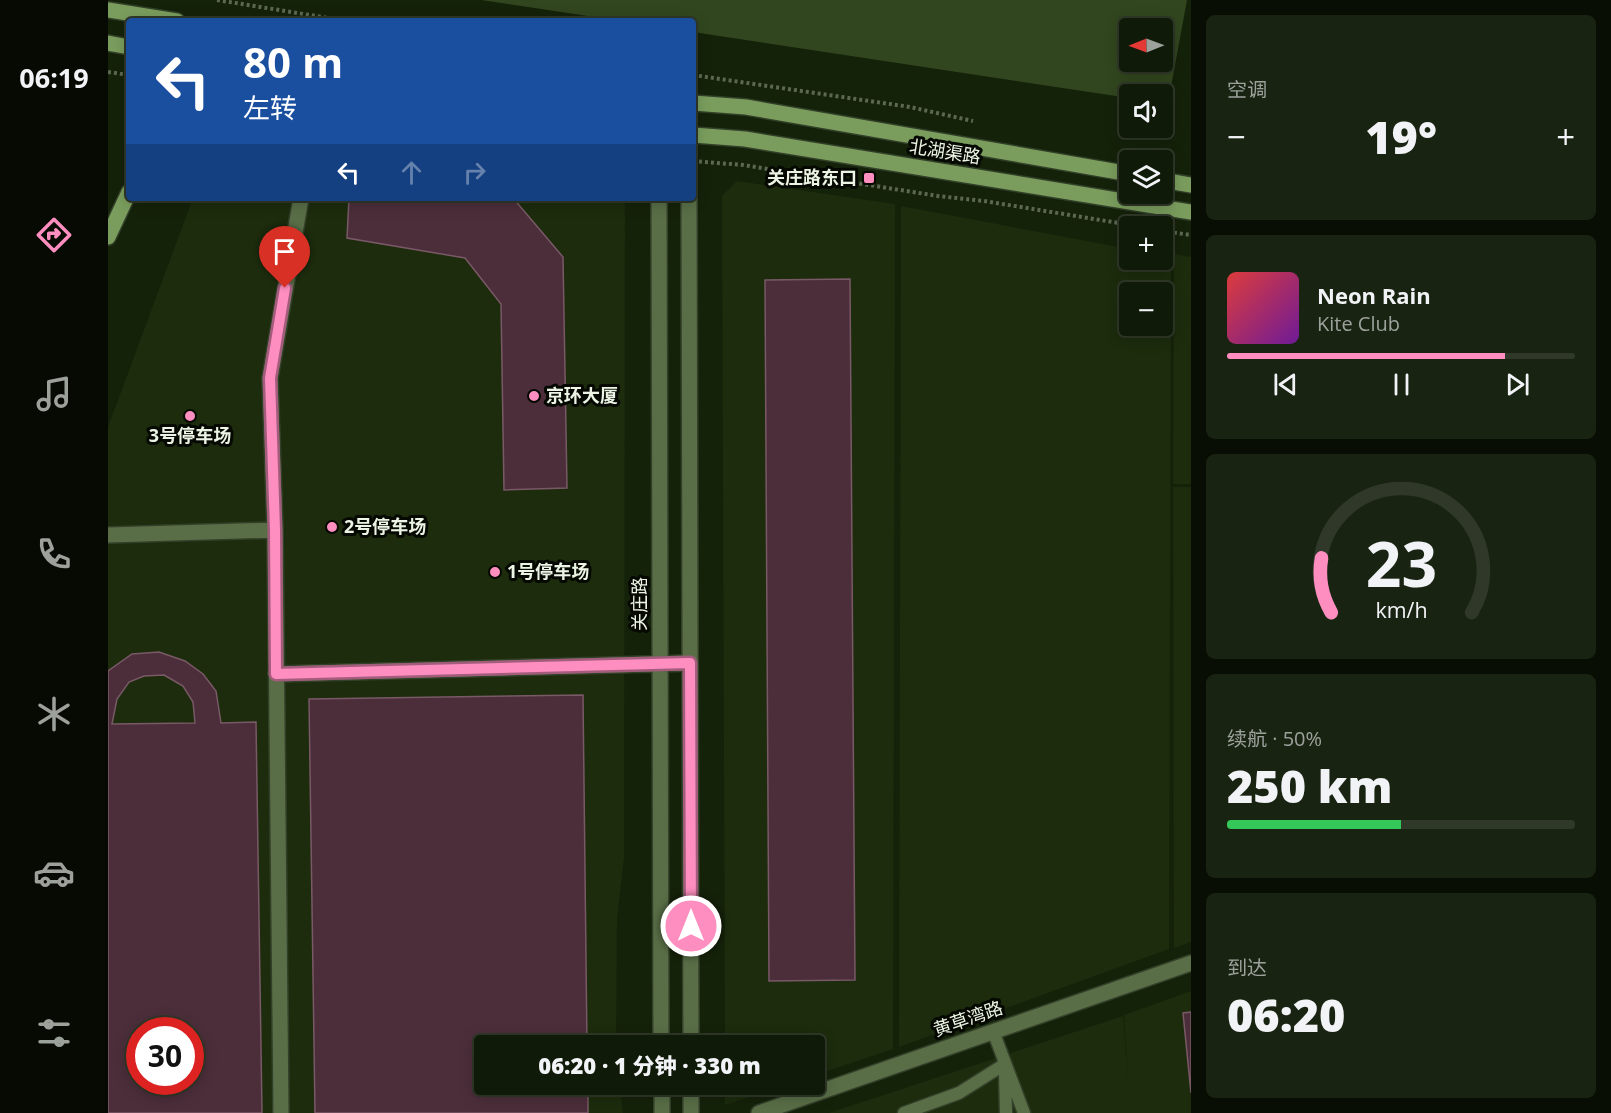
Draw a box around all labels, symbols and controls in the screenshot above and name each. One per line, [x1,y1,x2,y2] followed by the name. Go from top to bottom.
[1119,18,1173,72] north arrow
[1119,18,1173,336] map controls
[243,33,343,90] text: 80 m
[144,42,222,120] icon: left
[19,59,89,96] text: 06:19
[1227,76,1267,103] text: 空调
[1119,84,1173,138] button: sound
[243,89,297,126] text: 左转
[1365,106,1437,167] text: 19°
[1227,114,1246,159] text: −
[1556,114,1575,159] text: +
[908,134,983,168] street label: 北湖渠路
[1119,150,1173,204] button: layers
[332,156,365,189] icon: left
[395,156,428,189] icon: ahead
[458,156,491,189] icon: right
[767,165,857,189] place label: 关庄路东口
[862,171,876,185] marker: 关庄路东口
[33,214,75,256] icon: directions
[1119,216,1173,270] button: +
[259,226,310,288] pin
[268,235,301,268] icon: arrive
[1317,280,1431,310] text: Neon Rain
[1119,282,1173,336] button: −
[1317,310,1400,337] text: Kite Club
[1269,368,1302,401] icon: previous
[1385,368,1418,401] icon: pause
[1501,368,1534,401] icon: next
[33,373,75,415] icon: music
[546,383,618,407] place label: 京环大厦
[527,389,541,403] marker: 京环大厦
[183,409,197,423] marker: 3号停车场
[149,423,231,447] place label: 3号停车场
[344,514,426,538] place label: 2号停车场
[325,520,339,534] marker: 2号停车场
[1365,521,1437,606] text: 23
[33,533,75,575] icon: phone
[507,559,589,583] place label: 1号停车场
[488,565,502,579] marker: 1号停车场
[627,577,651,631] street label: 关庄路
[1375,596,1427,625] text: km/h
[33,693,75,735] icon: climate
[1227,725,1322,752] text: 续航 · 50%
[1227,755,1392,816] text: 250 km
[33,852,75,894] icon: car
[659,894,723,958] position arrow
[1227,954,1267,981] text: 到达
[1227,984,1345,1045] text: 06:20
[930,995,1006,1041] street label: 黄草湾路
[33,1012,75,1054] icon: filters
[126,1017,204,1095] speed limit sign: 30
[538,1050,761,1080] text: 06:20 · 1 分钟 · 330 m

